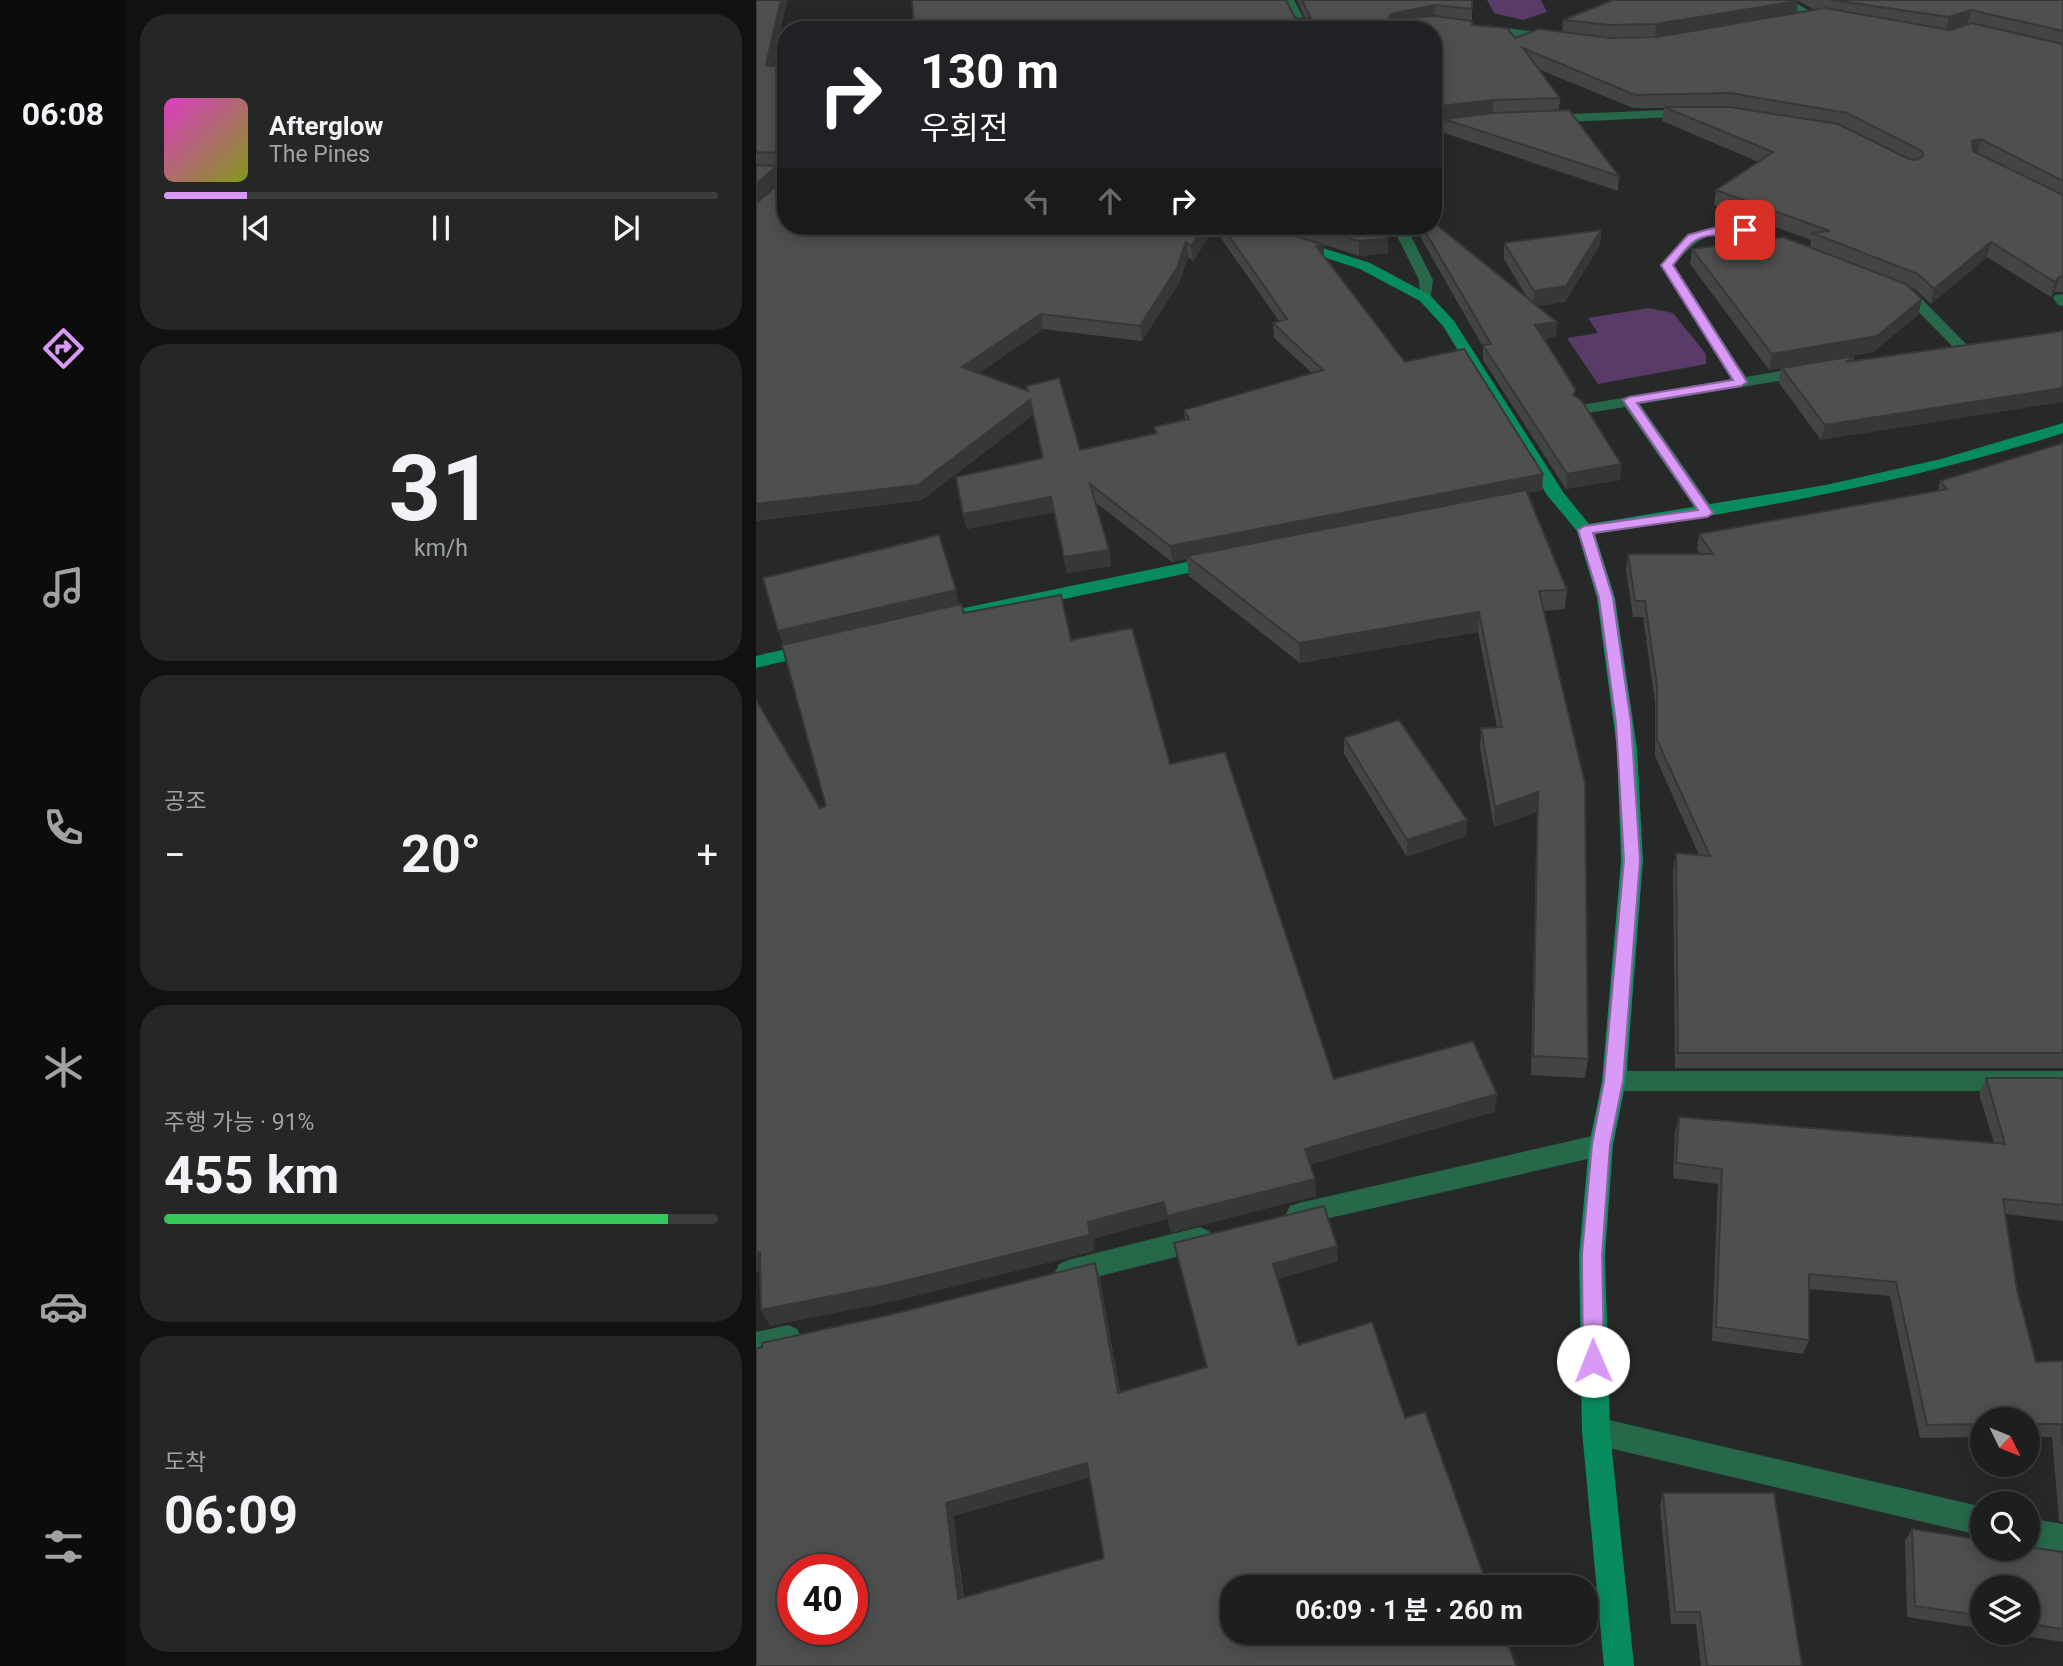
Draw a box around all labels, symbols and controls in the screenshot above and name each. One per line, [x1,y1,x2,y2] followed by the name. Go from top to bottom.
[920,43,1059,100] text: 130 m
[805,49,896,140] icon: right
[22,95,104,133] text: 06:08
[920,109,1008,147] text: 우회전
[269,111,383,141] text: Afterglow
[269,141,370,168] text: The Pines
[1018,182,1056,220] icon: left
[1091,182,1129,220] icon: ahead
[1164,182,1202,220] icon: right
[1715,200,1775,260] pin
[237,209,275,247] icon: previous
[422,209,460,247] icon: pause
[607,209,645,247] icon: next
[1726,211,1764,249] icon: arrive
[39,324,88,373] icon: directions
[389,436,493,542] text: 31
[414,535,468,562] text: km/h
[39,563,88,612] icon: music
[164,788,206,815] text: 공조
[39,803,88,852] icon: phone
[401,824,481,885] text: 20°
[164,833,186,877] text: −
[696,833,718,877] text: +
[39,1043,88,1092] icon: climate
[164,1109,314,1136] text: 주행 가능 · 91%
[164,1145,339,1206] text: 455 km
[39,1282,88,1331] icon: car
[1556,1324,1630,1398] position arrow
[1970,1407,2040,1477] north arrow
[1970,1407,2040,1645] map controls
[164,1449,206,1476] text: 도착
[164,1485,298,1546] text: 06:09
[1970,1491,2040,1561] button: search
[39,1522,88,1571] icon: filters
[777,1554,868,1645] speed limit sign: 40
[1970,1575,2040,1645] button: layers
[1295,1595,1523,1625] text: 06:09 · 1 분 · 260 m

